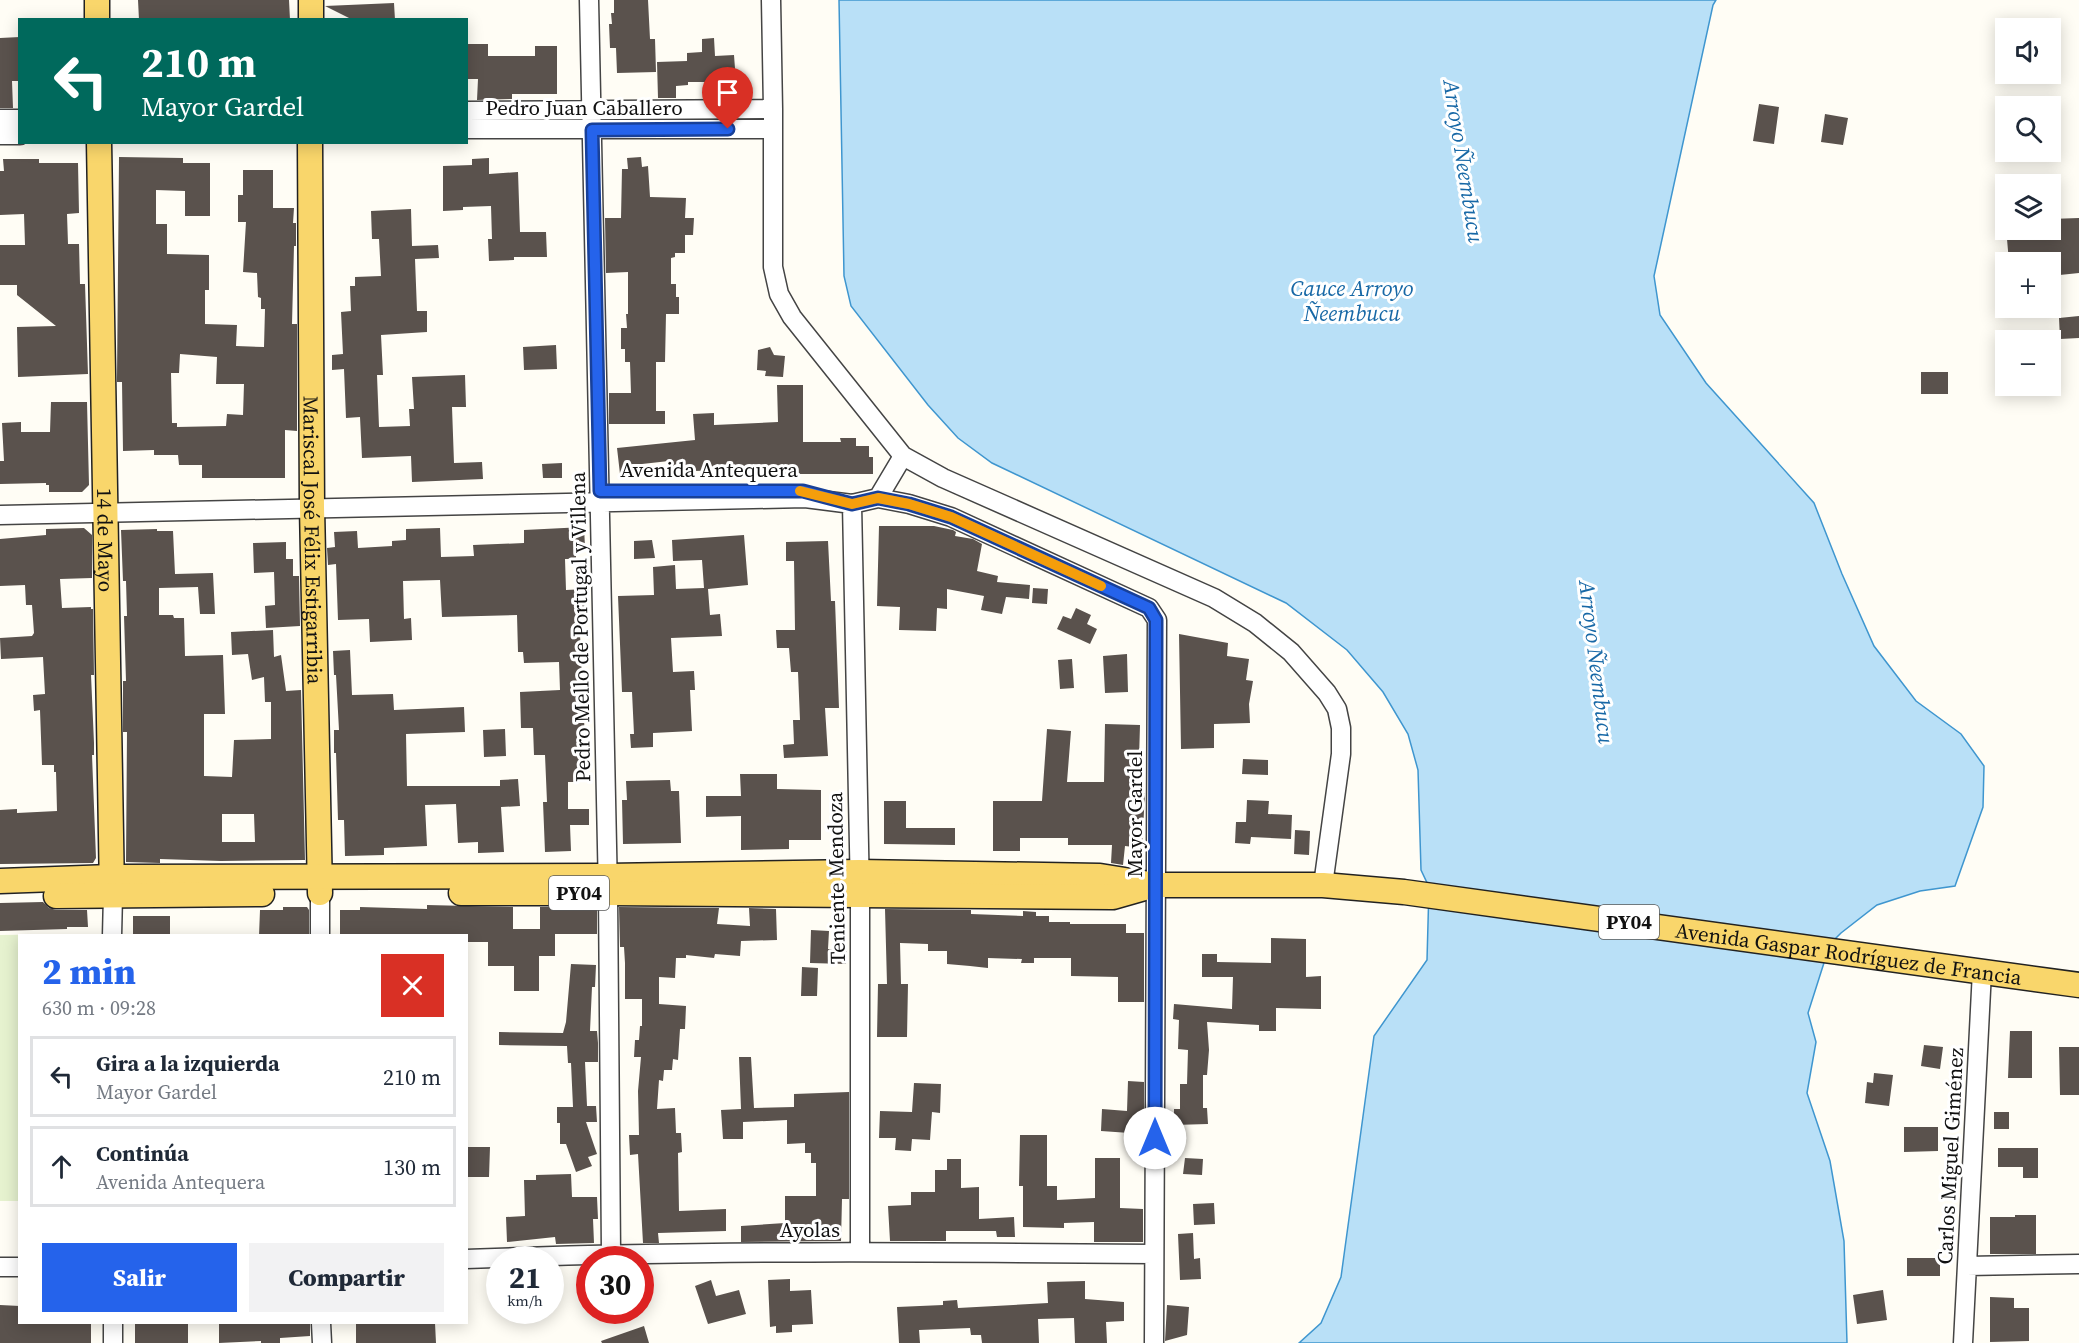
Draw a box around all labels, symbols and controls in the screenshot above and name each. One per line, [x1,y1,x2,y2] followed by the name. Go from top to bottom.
[1995,18,2061,396] map controls
[1995,18,2061,84] button: sound
[141,33,256,91] text: 210 m
[42,42,120,120] icon: left
[702,67,753,129] pin
[1436,75,1492,245] water label: Arroyo Ñeembucu
[711,76,744,109] icon: arrive
[141,88,304,125] text: Mayor Gardel
[485,93,683,122] street label: Pedro Juan Caballero
[1995,96,2061,162] button: search
[1995,174,2061,240] button: layers
[1995,252,2061,318] button: +
[1290,273,1414,328] water label: Cauce Arroyo Ñeembucu
[1995,330,2061,396] button: −
[297,396,330,685] street label: Mariscal José Félix Estigarribia
[620,455,798,484] street label: Avenida Antequera
[563,471,597,782] street label: Pedro Mello de Portugal y Villena
[90,488,121,592] street label: 14 de Mayo
[1572,576,1622,746] water label: Arroyo Ñeembucu
[1120,751,1149,877] street label: Mayor Gardel
[820,791,852,964] street label: Teniente Mendoza
[549,876,609,910] road number: PY04
[1599,905,1659,939] road number: PY04
[1674,915,2024,991] street label: Avenida Gaspar Rodríguez de Francia
[42,947,136,996] text: 2 min
[381,954,444,1017] button: close
[42,994,156,1022] text: 630 m · 09:28
[1930,1046,1970,1265] street label: Carlos Miguel Giménez
[96,1048,280,1078] text: Gira a la izquierda
[45,1060,78,1093] icon: left
[383,1062,441,1092] text: 210 m
[96,1078,217,1106] text: Mayor Gardel
[1123,1106,1187,1170] position arrow
[96,1138,189,1168] text: Continúa
[45,1150,78,1183] icon: ahead
[383,1152,441,1182] text: 130 m
[96,1168,265,1196] text: Avenida Antequera
[780,1215,840,1244] street label: Ayolas
[42,1243,237,1312] button: Salir
[249,1243,444,1312] button: Compartir
[576,1246,654,1324] speed limit sign: 30
[509,1257,541,1298] text: 21
[507,1290,543,1311] text: km/h

